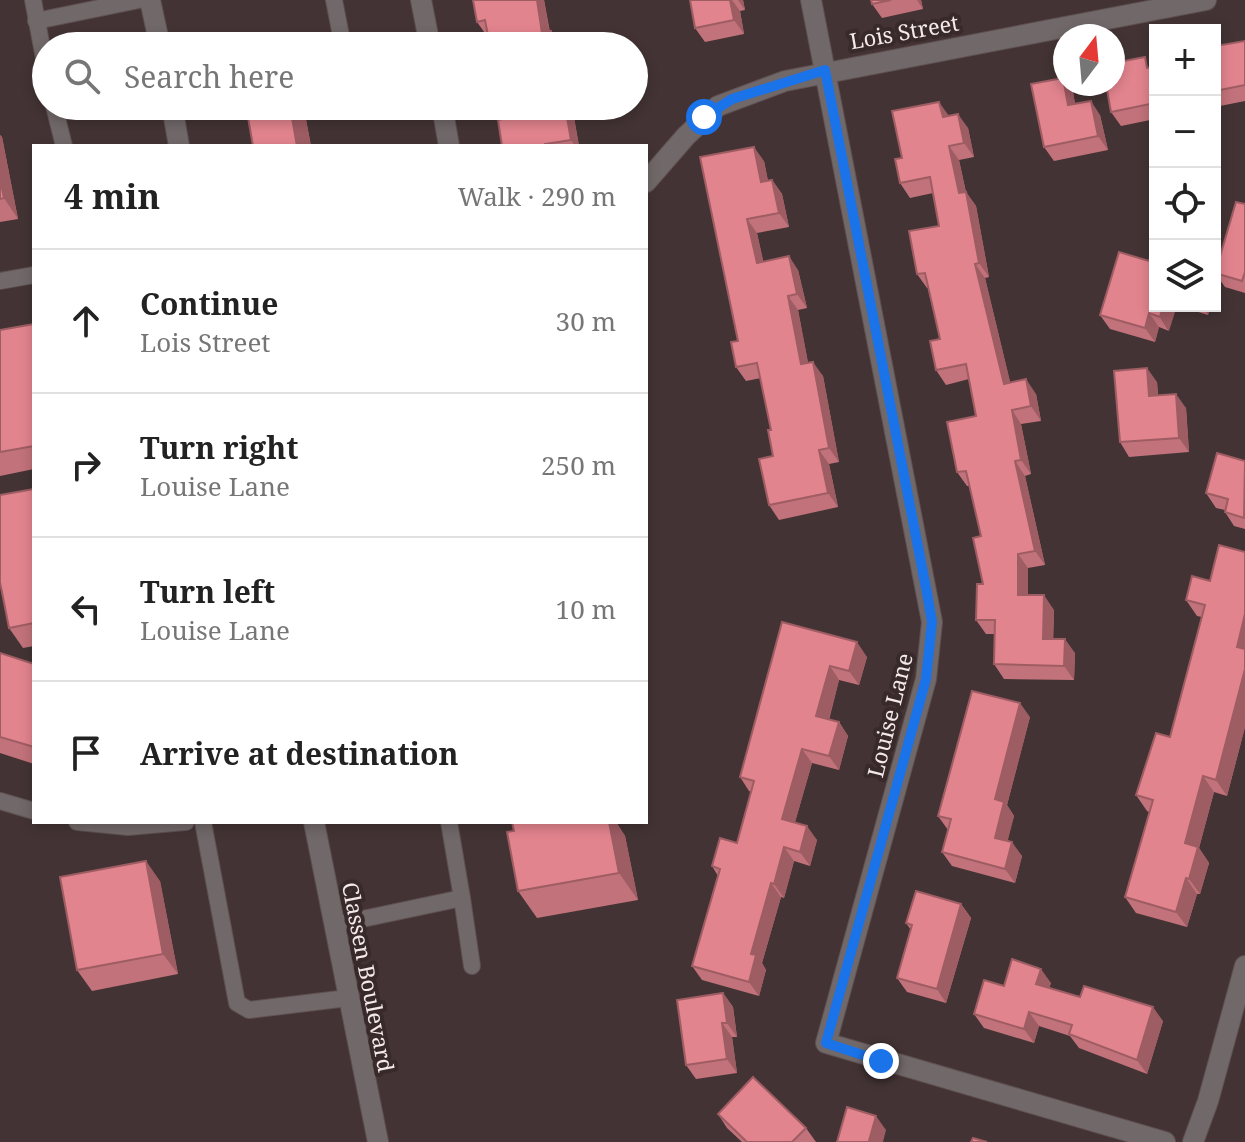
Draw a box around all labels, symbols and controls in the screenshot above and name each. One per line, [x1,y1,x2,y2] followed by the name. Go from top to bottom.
[847,7,961,55] street label: Lois Street
[1053,24,1125,96] north arrow
[1149,24,1221,312] map controls
[1149,24,1221,96] button: +
[32,32,648,120] search box
[60,54,104,98] icon: search
[124,56,294,97] text: Search here
[1149,96,1221,168] button: −
[686,99,722,135] route start
[1149,168,1221,240] button: locate
[64,173,160,219] text: 4 min
[458,178,616,214] text: Walk · 290 m
[1149,240,1221,312] button: layers
[140,283,278,324] text: Continue
[64,299,108,343] icon: ahead
[556,303,616,339] text: 30 m
[140,324,271,360] text: Lois Street
[140,427,298,468] text: Turn right
[64,443,108,487] icon: right
[541,447,616,483] text: 250 m
[140,468,290,504] text: Louise Lane
[140,571,275,612] text: Turn left
[64,587,108,631] icon: left
[556,591,616,627] text: 10 m
[140,612,290,648] text: Louise Lane
[859,650,919,780] street label: Louise Lane
[64,731,108,775] icon: arrive
[140,733,459,774] text: Arrive at destination
[336,879,402,1075] street label: Classen Boulevard
[863,1043,899,1079] route end

